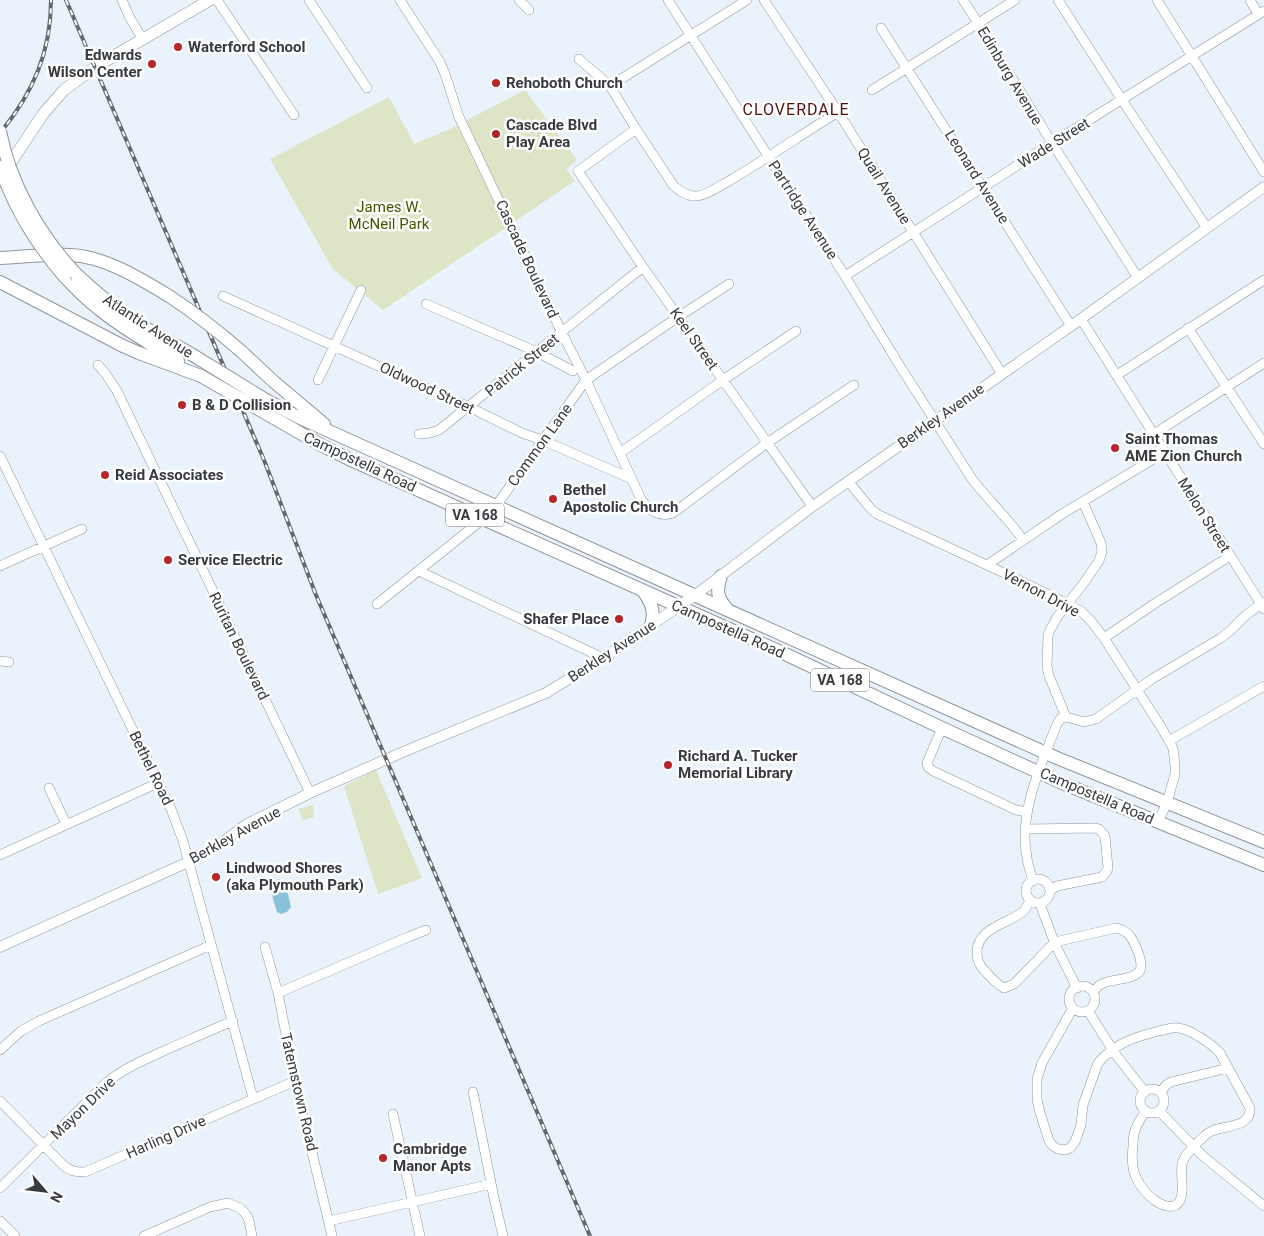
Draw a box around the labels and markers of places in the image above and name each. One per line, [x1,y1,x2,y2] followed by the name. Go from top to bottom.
[188,38,305,56] place label: Waterford School
[172,41,184,53] marker: Waterford School
[48,46,142,81] place label: Edwards Wilson Center
[146,58,158,70] marker: Edwards Wilson Center
[506,74,623,92] place label: Rehoboth Church
[490,77,502,89] marker: Rehoboth Church
[506,116,597,151] place label: Cascade Blvd Play Area
[490,128,502,140] marker: Cascade Blvd Play Area
[192,396,291,414] place label: B & D Collision
[176,399,188,411] marker: B & D Collision
[1125,430,1242,465] place label: Saint Thomas AME Zion Church
[1109,442,1121,454] marker: Saint Thomas AME Zion Church
[115,466,224,484] place label: Reid Associates
[99,469,111,481] marker: Reid Associates
[563,481,678,516] place label: Bethel Apostolic Church
[547,493,559,505] marker: Bethel Apostolic Church
[178,551,283,569] place label: Service Electric
[162,554,174,566] marker: Service Electric
[523,610,609,628] place label: Shafer Place
[613,613,625,625] marker: Shafer Place
[678,747,798,782] place label: Richard A. Tucker Memorial Library
[662,759,674,771] marker: Richard A. Tucker Memorial Library
[226,859,364,894] place label: Lindwood Shores (aka Plymouth Park)
[210,871,222,883] marker: Lindwood Shores (aka Plymouth Park)
[393,1140,472,1175] place label: Cambridge Manor Apts
[377,1152,389,1164] marker: Cambridge Manor Apts

